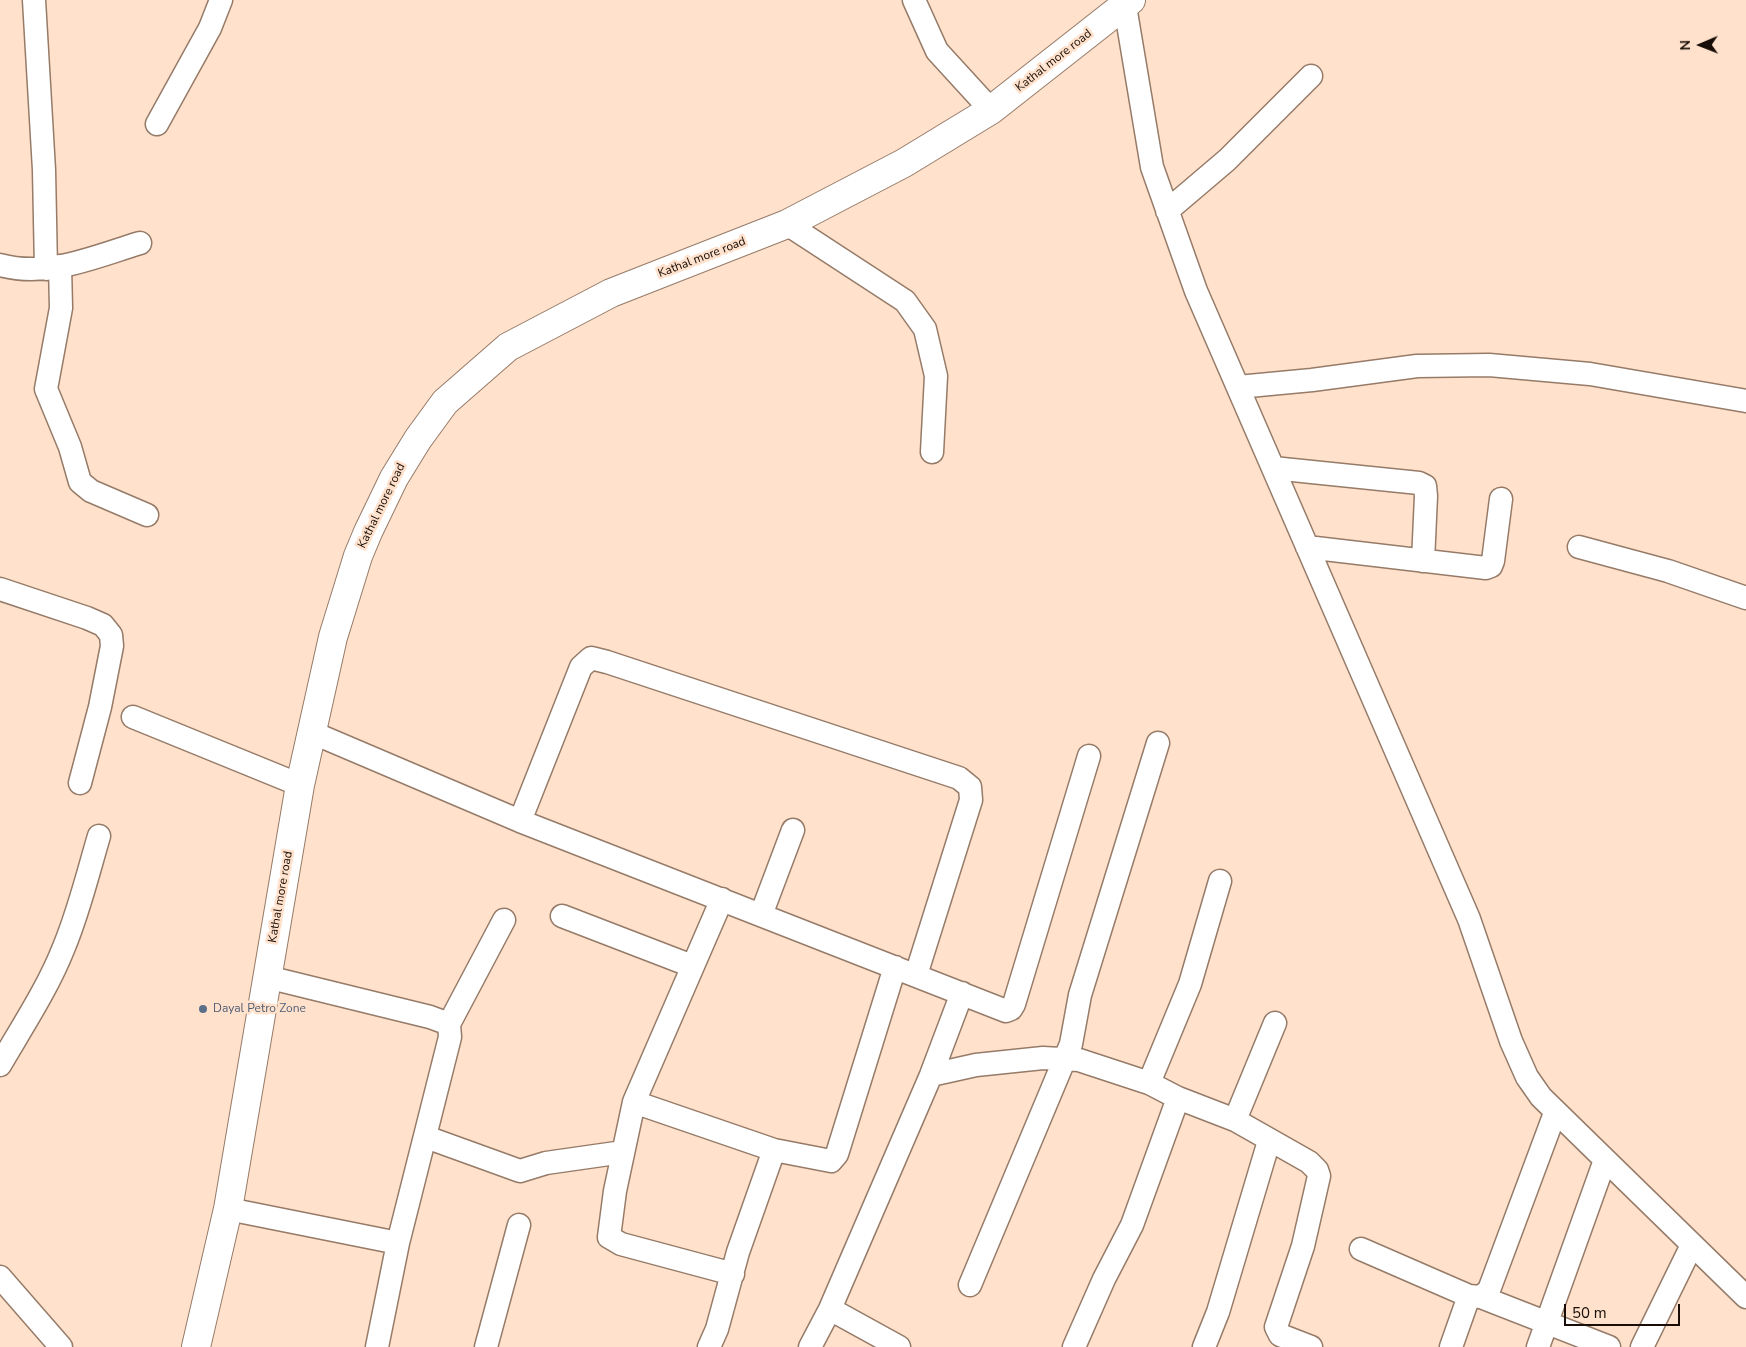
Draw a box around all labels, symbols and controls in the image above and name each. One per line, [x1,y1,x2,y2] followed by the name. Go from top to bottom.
[1676,20,1726,70] north arrow
[1013,27,1095,95] street label: Kathal more road
[1676,40,1695,51] text: N
[656,235,748,281] street label: Kathal more road
[355,461,409,551] street label: Kathal more road
[266,850,296,944] street label: Kathal more road
[213,1002,306,1016] place label: Dayal Petro Zone
[197,1003,209,1015] marker: Dayal Petro Zone
[1566,1294,1682,1326] scale bar
[1572,1303,1607,1323] text: 50 m

